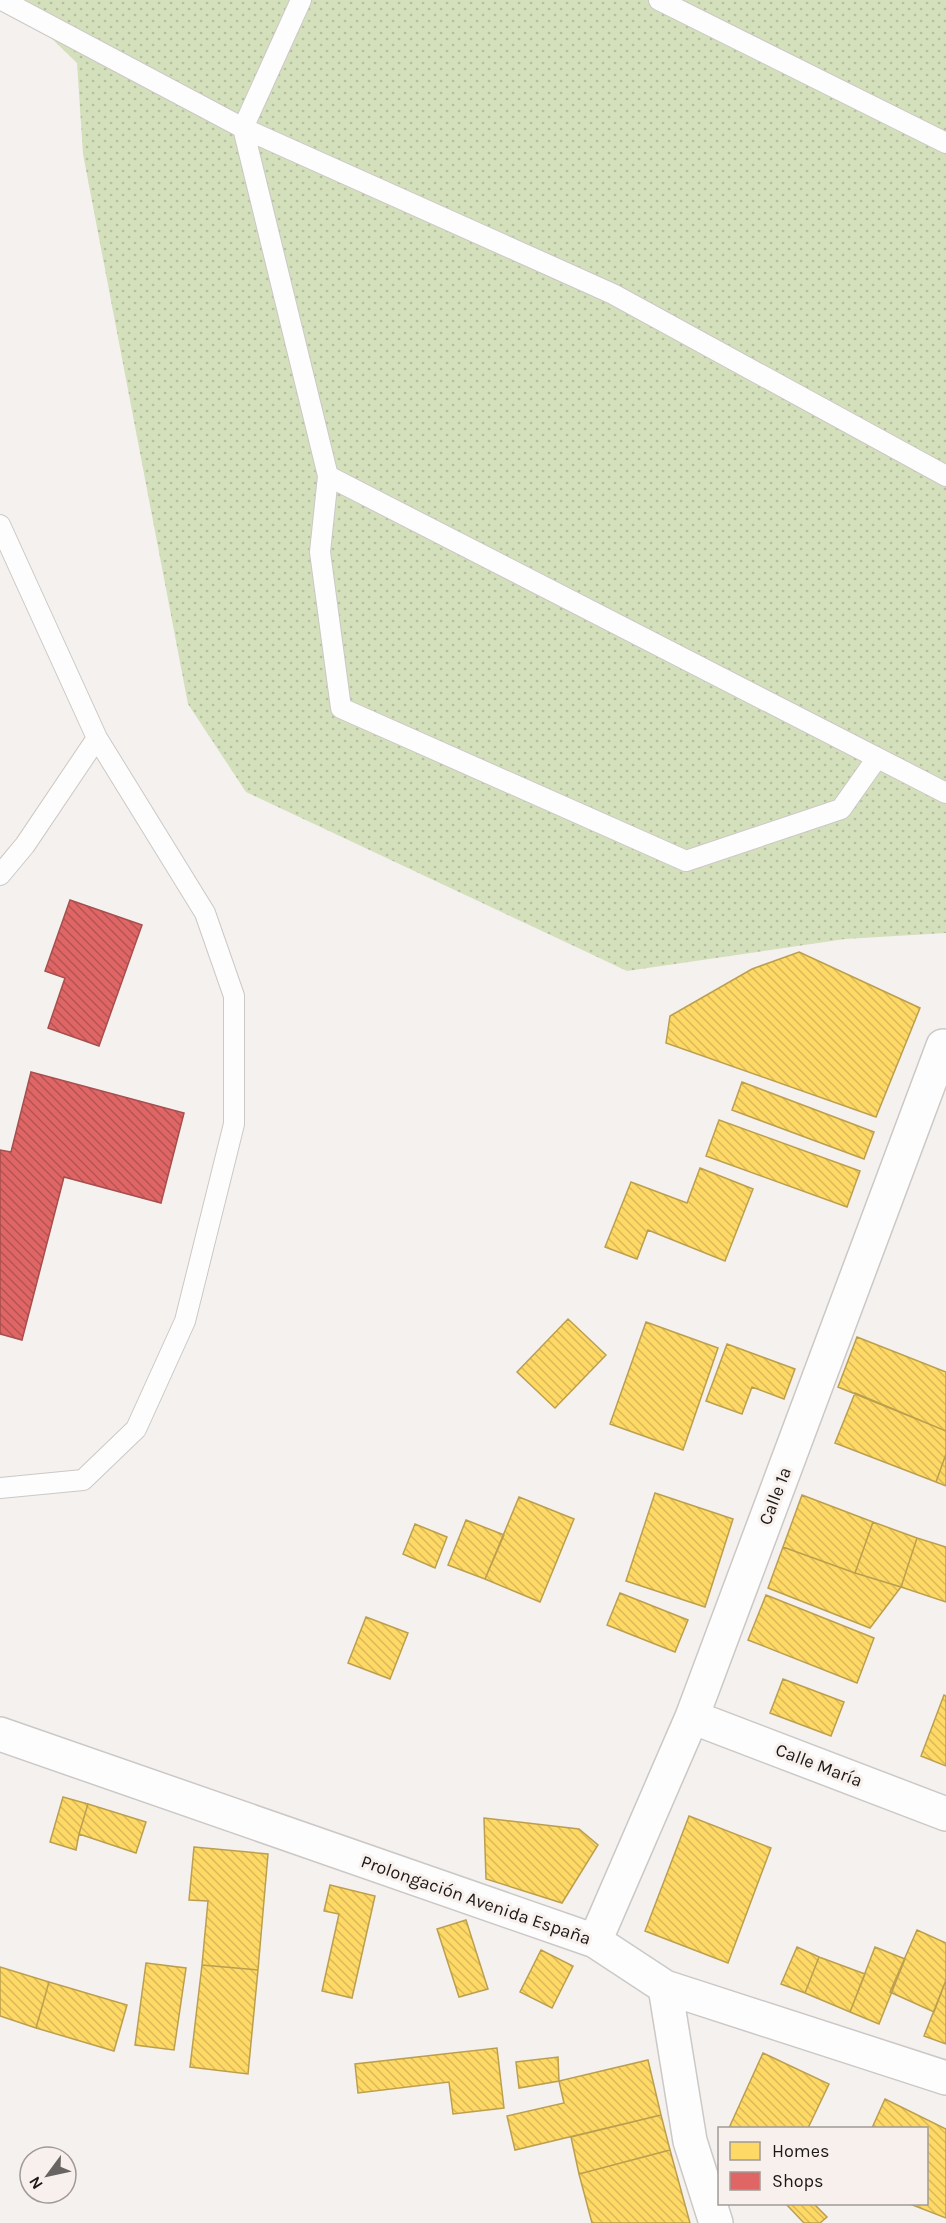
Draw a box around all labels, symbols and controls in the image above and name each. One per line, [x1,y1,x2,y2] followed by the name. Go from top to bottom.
[754,1464,796,1528] street label: Calle 1ª
[772,1738,866,1792] street label: Calle María
[358,1850,594,1950] street label: Prolongación Avenida España
[718,2127,928,2205] legend
[772,2140,829,2162] text: Homes
[18,2145,78,2205] north arrow
[772,2170,824,2192] text: Shops
[25,2173,47,2193] text: N

